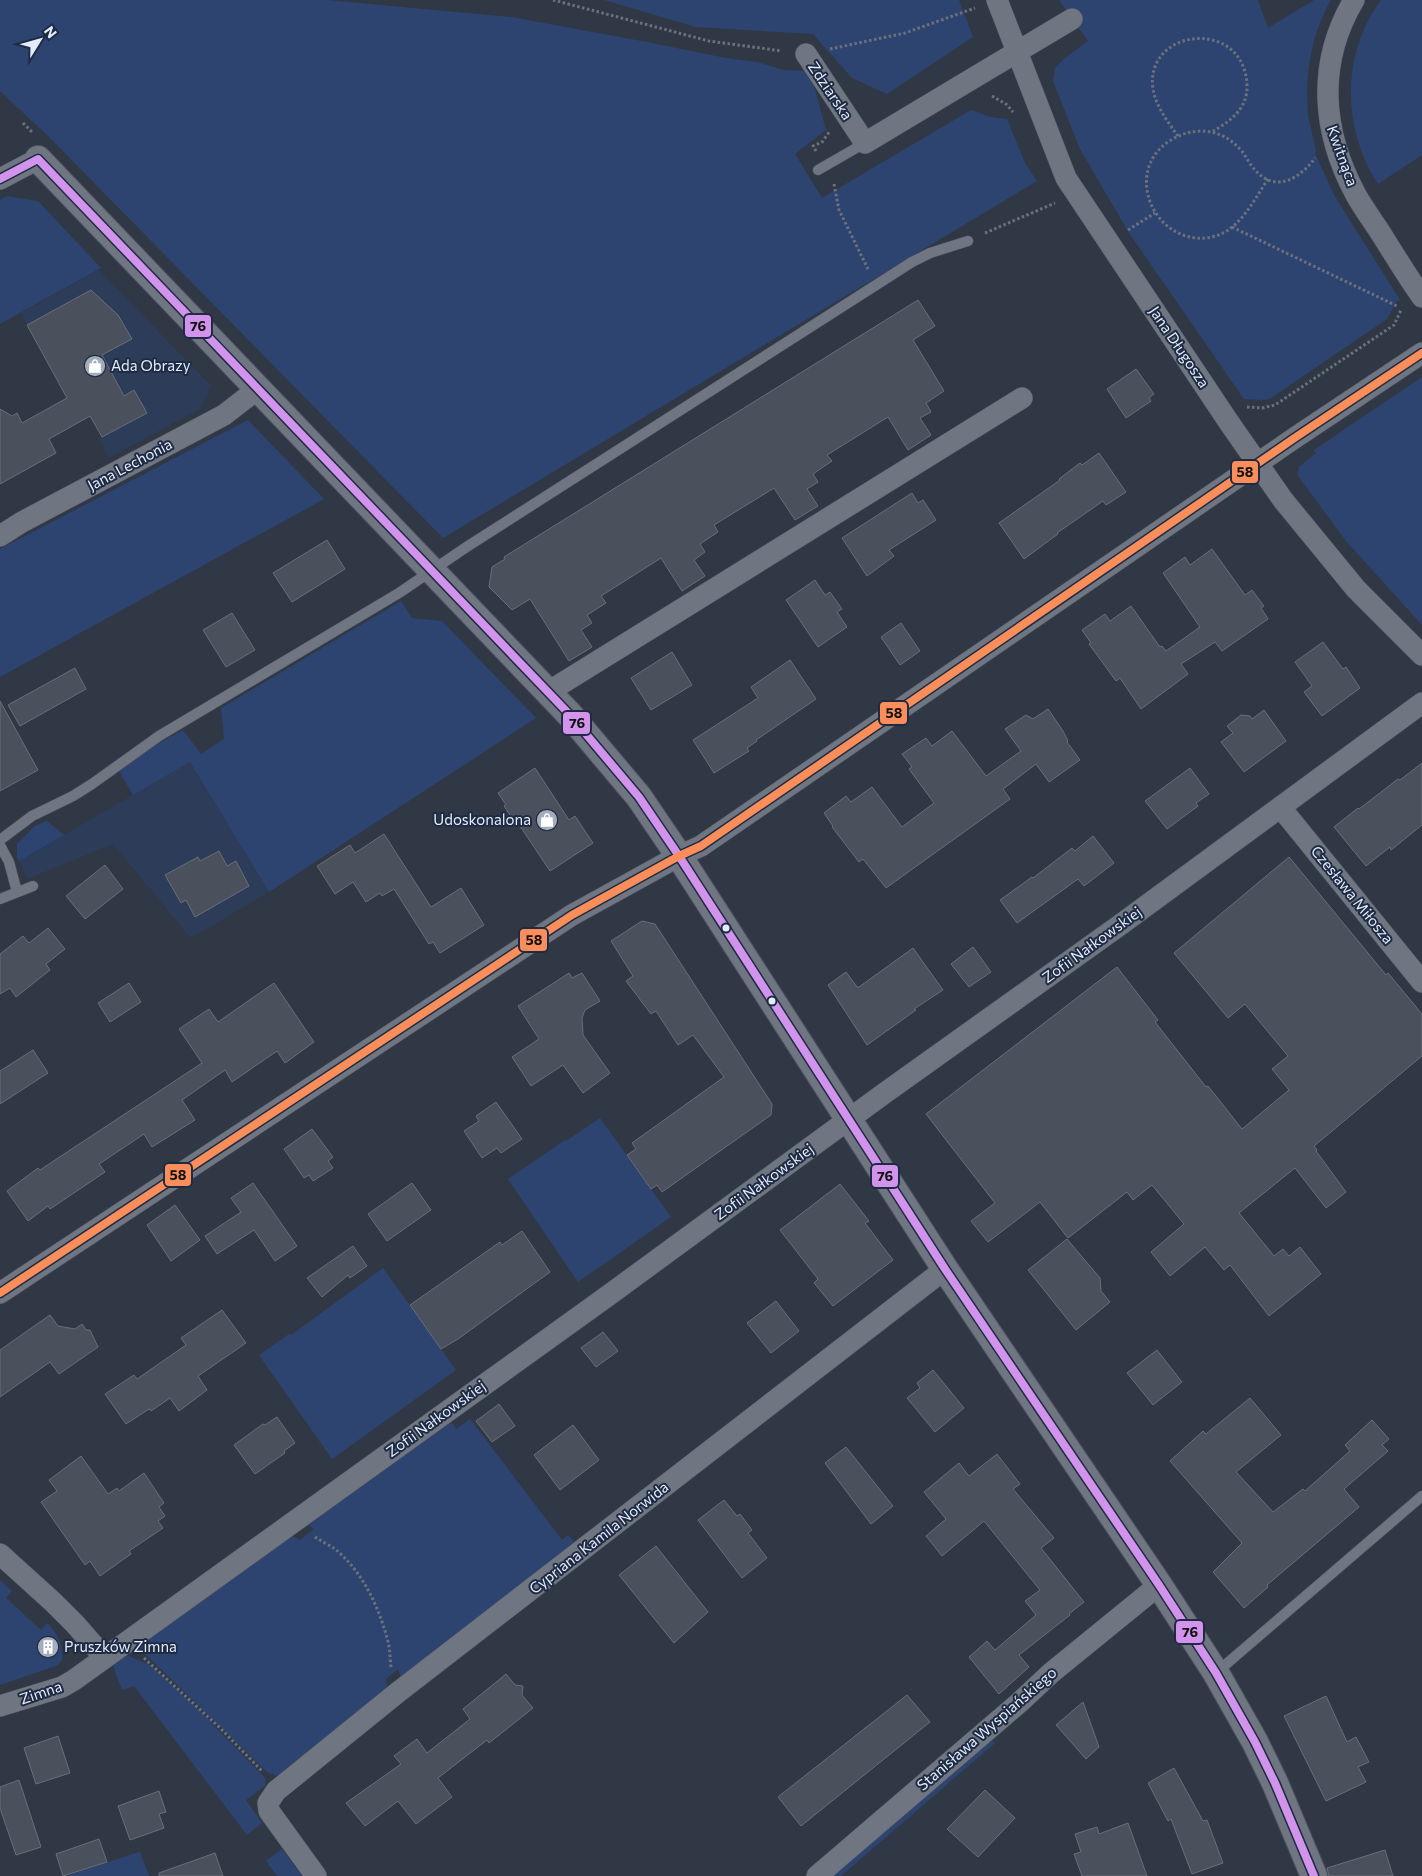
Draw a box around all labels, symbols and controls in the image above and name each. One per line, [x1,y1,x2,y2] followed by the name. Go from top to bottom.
[15,15,65,65] north arrow
[41,23,61,41] text: N
[805,58,857,123] street label: Zdziarska
[1324,123,1362,188] street label: Kwitnąca
[1146,302,1214,391] street label: Jana Długosza
[184,314,212,338] line badge: 76
[190,317,206,334] text: 76
[83,354,107,378] shop icon: Ada Obrazy
[111,356,191,374] place label: Ada Obrazy
[84,434,175,494] street label: Jana Lechonia
[1231,460,1259,484] line badge: 58
[1237,463,1254,480] text: 58
[879,701,908,725] line badge: 58
[886,704,903,721] text: 58
[562,711,591,735] line badge: 76
[569,714,585,731] text: 76
[535,808,559,832] shop icon: Udoskonalona
[433,810,531,828] place label: Udoskonalona
[1308,842,1398,947] street label: Czesława Miłosza
[1038,902,1144,986] street label: Zofii Nałkowskiej
[721,923,731,933] unlabelled marker
[519,928,548,952] line badge: 58
[526,931,543,948] text: 58
[767,996,777,1006] unlabelled marker
[710,1139,816,1223] street label: Zofii Nałkowskiej
[164,1163,192,1187] line badge: 58
[871,1164,899,1188] line badge: 76
[170,1166,187,1183] text: 58
[877,1167,893,1184] text: 76
[382,1376,488,1460] street label: Zofii Nałkowskiej
[525,1477,672,1597] street label: Cypriana Kamila Norwida
[1175,1620,1204,1644] line badge: 76
[1182,1623,1198,1640] text: 76
[36,1635,60,1659] building icon: Pruszków Zimna
[64,1637,177,1655] place label: Pruszków Zimna
[913,1663,1060,1794] street label: Stanisława Wyspiańskiego
[17,1676,64,1708] street label: Zimna

